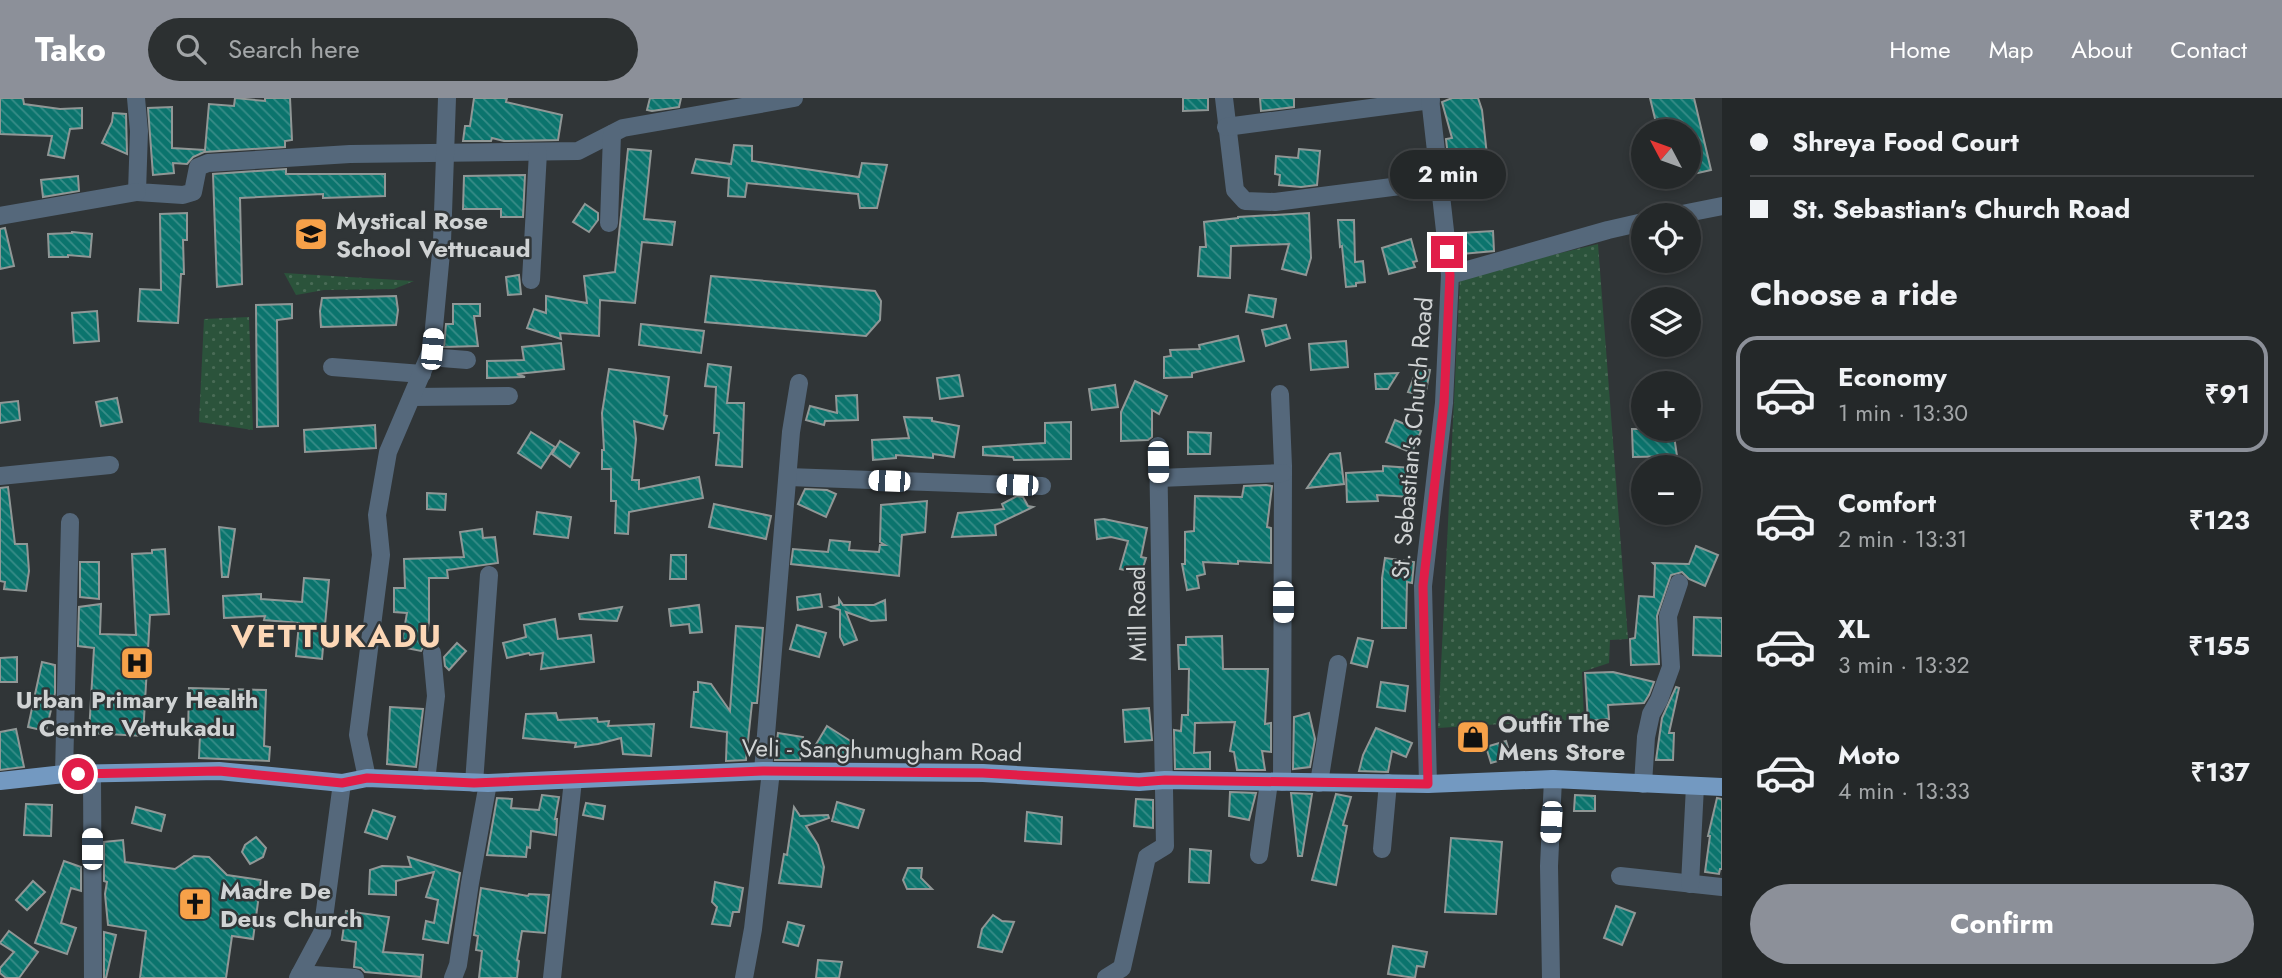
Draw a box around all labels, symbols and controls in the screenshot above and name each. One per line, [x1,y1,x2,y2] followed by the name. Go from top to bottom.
[148,18,638,81] search box
[35,26,106,73] text: Tako
[172,30,210,68] icon: search
[228,30,360,68] text: Search here
[1889,32,1951,67] text: Home
[1989,32,2033,67] text: Map
[2071,32,2132,67] text: About
[2170,32,2247,67] text: Contact
[1631,119,1701,189] north arrow
[1631,119,1701,525] map controls
[1792,123,2019,161] text: Shreya Food Court
[1389,150,1505,200] callout: 2 min
[1418,157,1478,191] text: 2 min
[1792,190,2130,228] text: St. Sebastian's Church Road
[336,203,530,266] place label: Mystical Rose School Vettucaud
[1631,203,1701,273] button: locate
[292,215,330,253] school or university icon: Mystical Rose School Vettucaud
[1431,236,1463,268] route end
[1750,271,1958,317] text: Choose a ride
[1631,287,1701,357] button: layers
[1382,296,1442,580] street label: St. Sebastian's Church Road
[420,327,445,371] car
[1838,358,1947,396] text: Economy
[1754,363,1817,426] icon: car
[1631,371,1701,441] button: +
[2204,375,2250,413] text: ₹91
[1838,396,1968,430] text: 1 min · 13:30
[1148,441,1169,483] car
[1631,455,1701,525] button: −
[868,470,911,492] car
[996,474,1039,496] car
[1838,484,1936,522] text: Comfort
[1754,489,1817,552] icon: car
[2189,501,2250,539] text: ₹123
[1838,522,1967,556] text: 2 min · 13:31
[1119,566,1155,662] street label: Mill Road
[1273,581,1294,623] car
[1838,610,1870,648] text: XL
[230,613,443,659] district label: VETTUKADU
[1754,615,1817,678] icon: car
[2188,627,2250,665] text: ₹155
[118,644,156,682] hospital icon: Urban Primary Health Centre Vettukadu
[1838,648,1970,682] text: 3 min · 13:32
[16,682,258,745] place label: Urban Primary Health Centre Vettukadu
[1498,706,1625,769] place label: Outfit The Mens Store
[1454,718,1492,756] shop icon: Outfit The Mens Store
[741,730,1023,770] street label: Veli - Sanghumugham Road
[1838,736,1900,774] text: Moto
[1754,741,1817,804] icon: car
[2190,753,2250,791] text: ₹137
[62,758,94,790] route start
[1838,774,1970,808] text: 4 min · 13:33
[1540,800,1563,844] car
[82,828,103,870] car
[220,873,363,936] place label: Madre De Deus Church
[1750,884,2254,964] button: Confirm
[176,885,214,923] church icon: Madre De Deus Church

